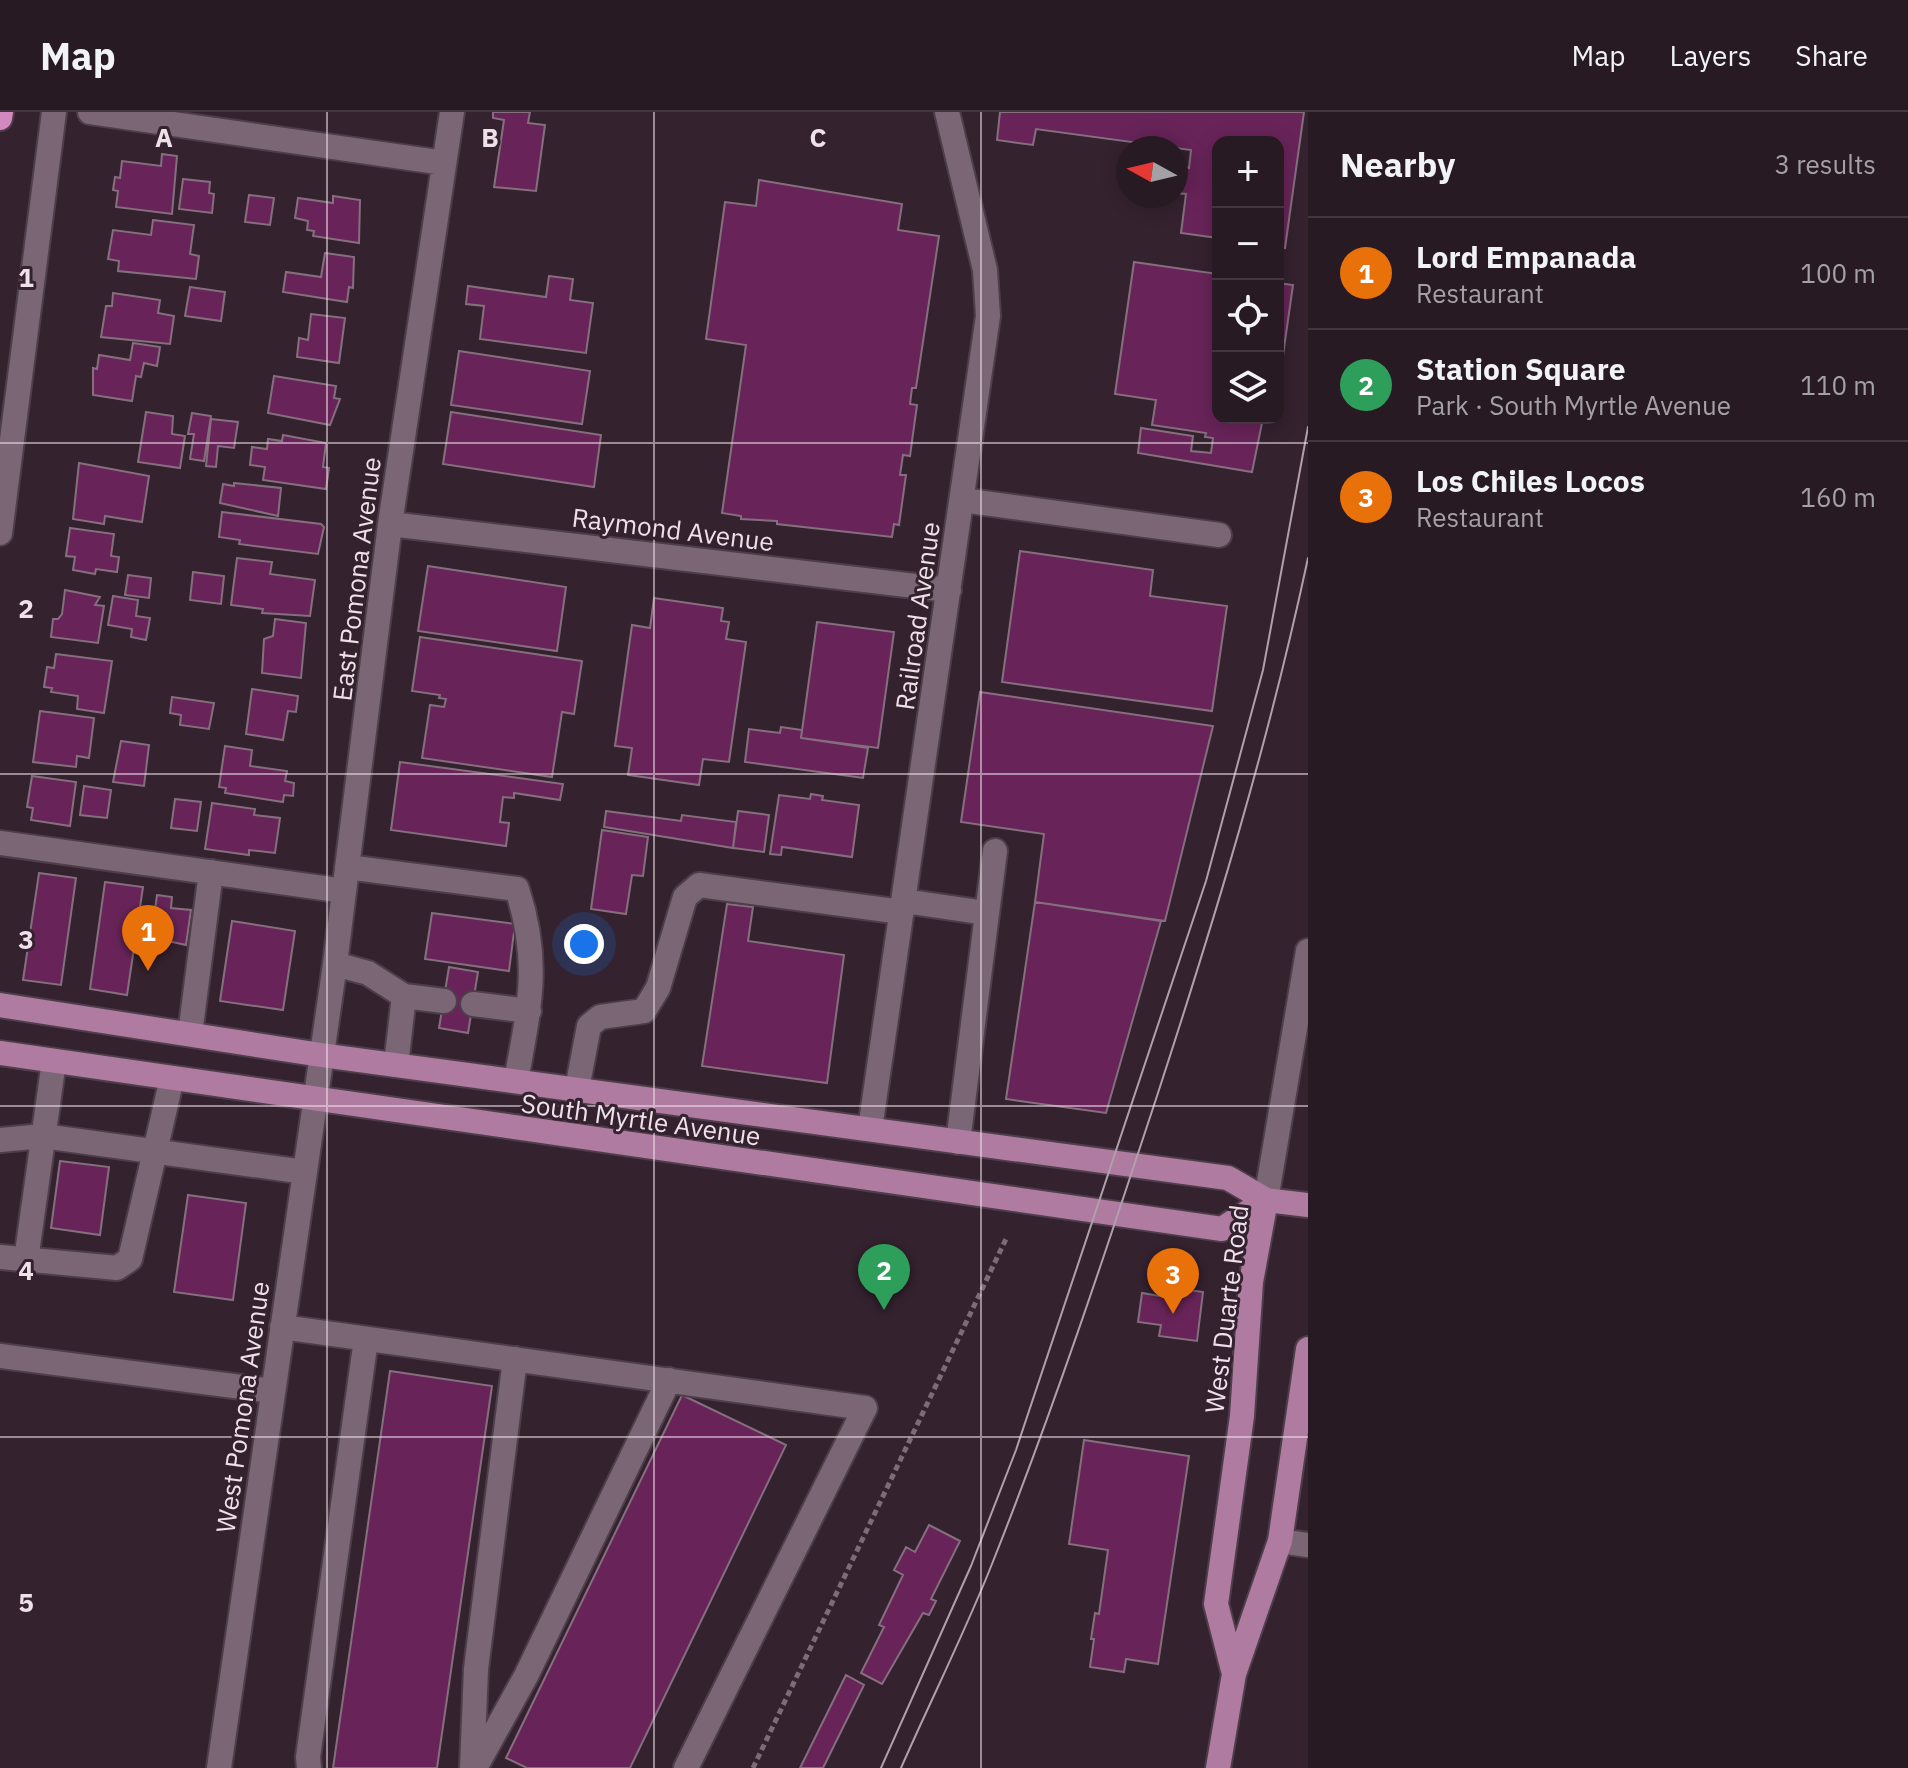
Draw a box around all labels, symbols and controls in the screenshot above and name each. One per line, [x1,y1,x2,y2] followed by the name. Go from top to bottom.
[40,31,116,80] text: Map
[1571,37,1625,74] text: Map
[1669,37,1751,74] text: Layers
[1795,37,1868,74] text: Share
[155,120,173,154] text: A
[481,120,499,154] text: B
[810,120,827,154] text: C
[1116,136,1188,208] north arrow
[1212,136,1284,424] map controls
[1212,136,1284,208] button: +
[1340,142,1455,186] text: Nearby
[1774,147,1876,181] text: 3 results
[1212,208,1284,280] button: −
[1416,237,1636,276] text: Lord Empanada
[1358,256,1374,290] text: 1
[1800,256,1876,290] text: 100 m
[18,260,34,294] text: 1
[1416,276,1544,310] text: Restaurant
[1212,280,1284,352] button: locate
[1416,349,1626,388] text: Station Square
[1212,352,1284,424] button: layers
[1358,368,1374,402] text: 2
[1800,368,1876,402] text: 110 m
[1416,388,1731,422] text: Park · South Myrtle Avenue
[324,455,388,703] street label: East Pomona Avenue
[1416,461,1645,500] text: Los Chiles Locos
[1358,480,1374,514] text: 3
[1800,480,1876,514] text: 160 m
[570,500,776,558] street label: Raymond Avenue
[1416,500,1544,534] text: Restaurant
[887,520,947,712] street label: Railroad Avenue
[18,591,34,625] text: 2
[122,905,174,971] pin: 1
[18,922,34,956] text: 3
[564,924,604,964] your location
[519,1085,763,1153] street label: South Myrtle Avenue
[1196,1203,1256,1415] street label: West Duarte Road
[858,1244,910,1310] pin: 2
[1147,1248,1199,1314] pin: 3
[18,1253,34,1287] text: 4
[208,1279,276,1535] street label: West Pomona Avenue
[18,1585,34,1619] text: 5

